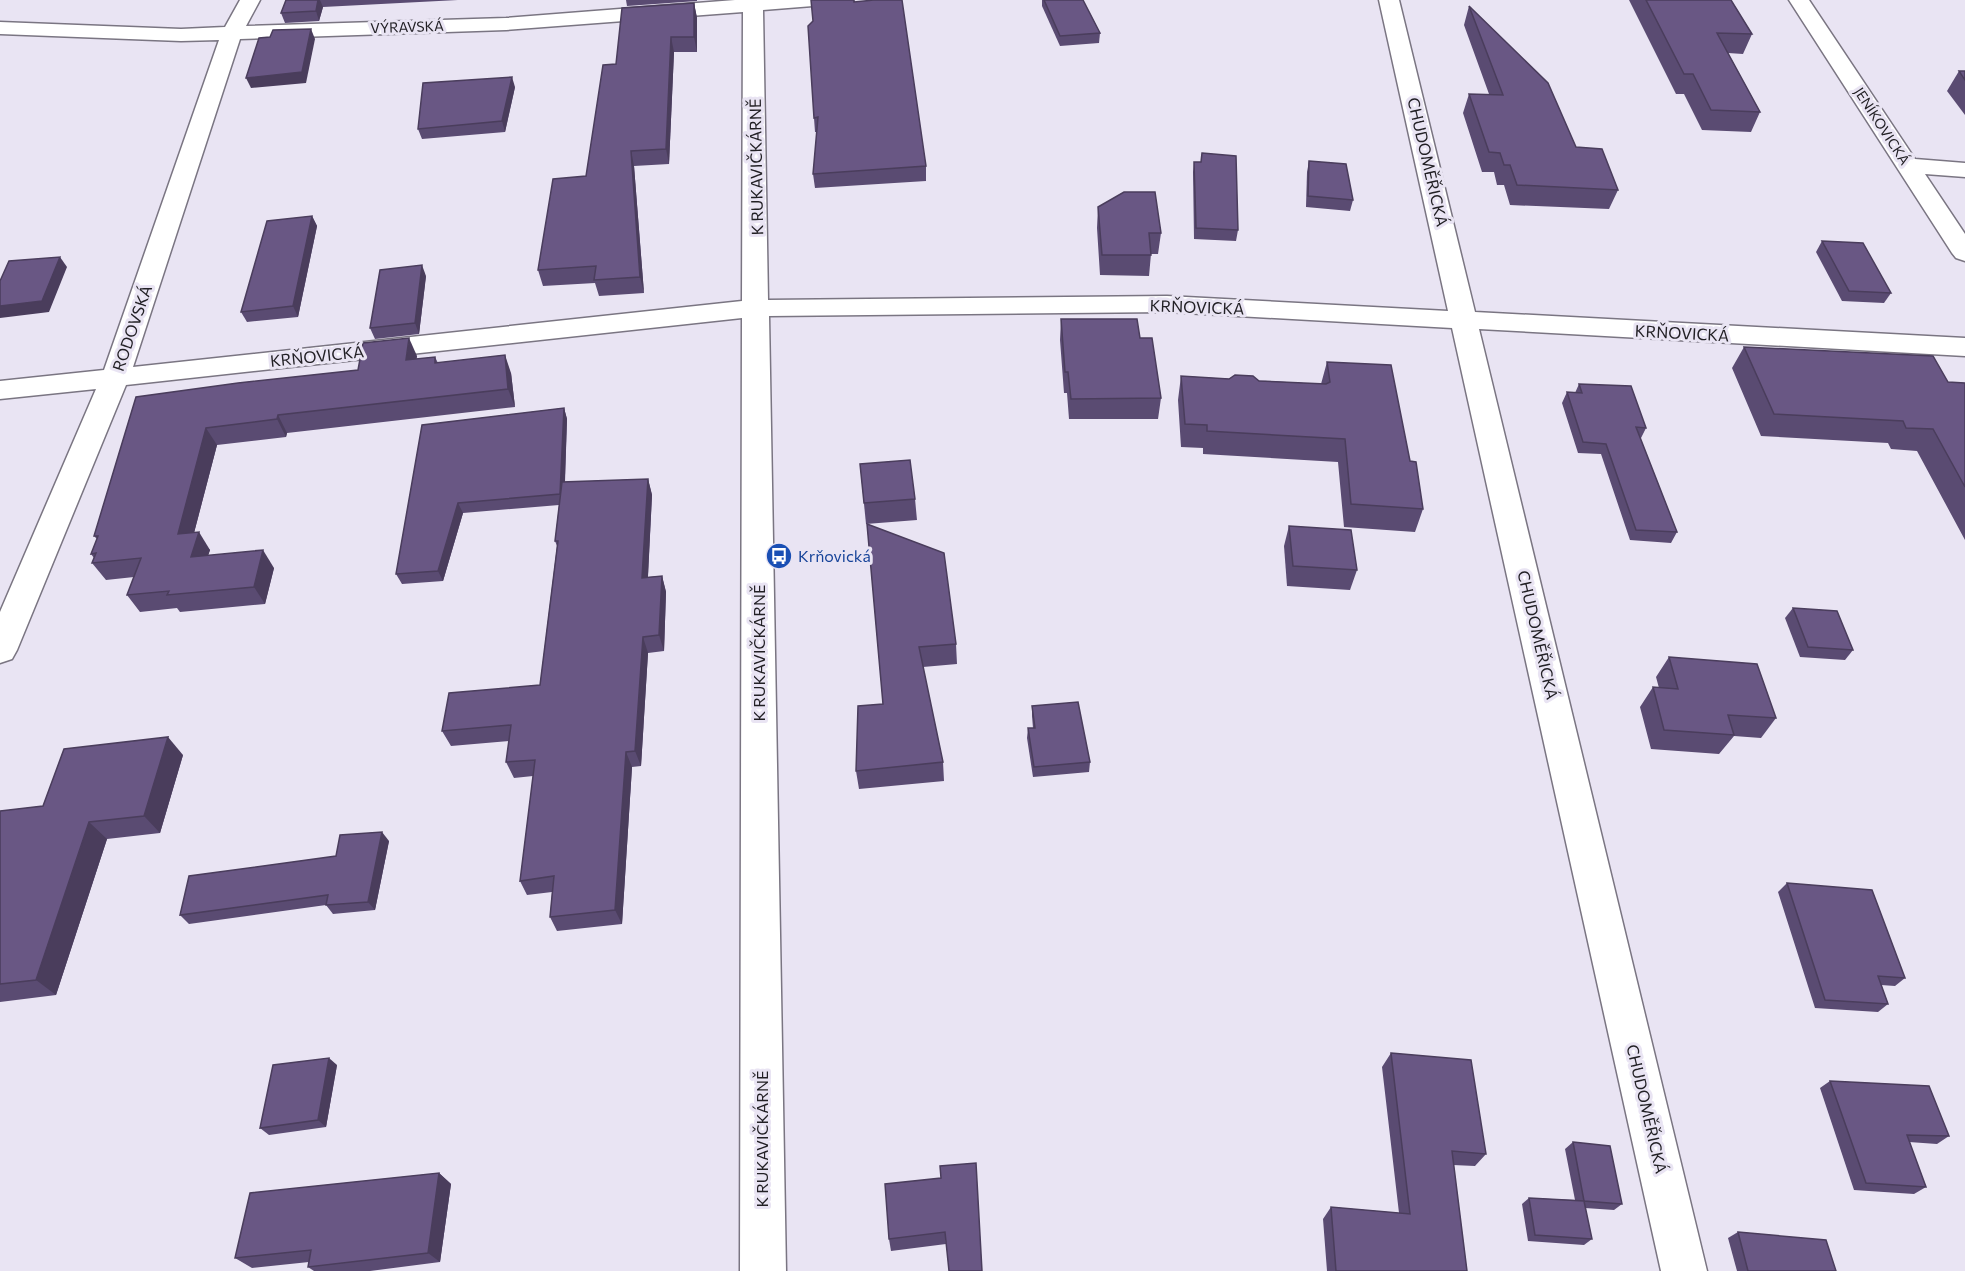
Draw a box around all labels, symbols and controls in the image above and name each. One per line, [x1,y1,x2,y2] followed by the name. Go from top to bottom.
[370,17,444,36] street label: VÝRAVSKÁ
[1851,84,1914,168] street label: JENÍKOVICKÁ
[1404,95,1453,228] street label: CHUDOMĚŘICKÁ
[745,98,766,236] street label: K RUKAVIČKÁRNĚ
[108,282,155,373] street label: RODOVSKÁ
[1149,295,1245,318] street label: KRŇOVICKÁ
[1634,321,1730,344] street label: KRŇOVICKÁ
[269,341,365,370] street label: KRŇOVICKÁ
[764,541,794,571] bus stop icon: Krňovická
[798,546,871,565] place label: Krňovická
[1514,568,1563,701] street label: CHUDOMĚŘICKÁ
[749,585,768,721] street label: K RUKAVIČKÁRNĚ
[1623,1042,1672,1175] street label: CHUDOMĚŘICKÁ
[752,1071,771,1207] street label: K RUKAVIČKÁRNĚ

